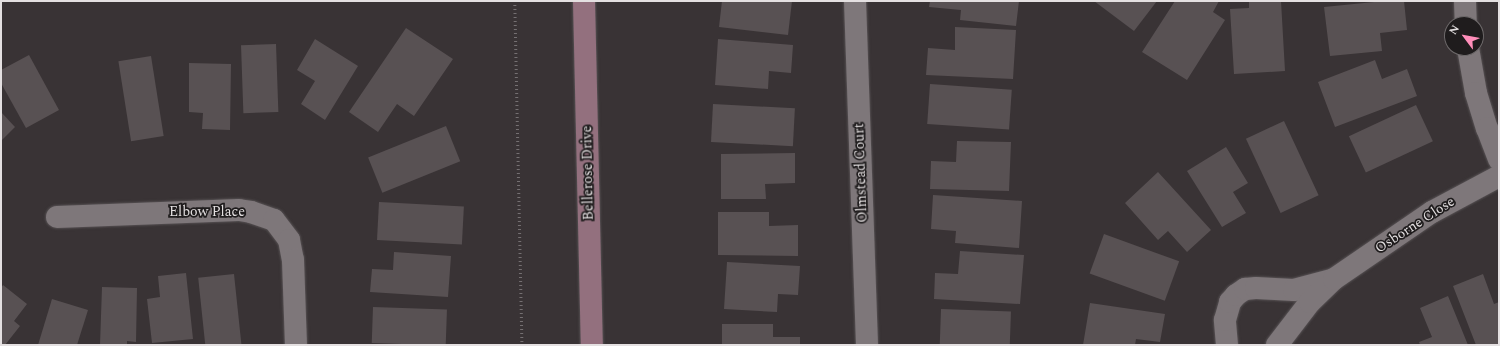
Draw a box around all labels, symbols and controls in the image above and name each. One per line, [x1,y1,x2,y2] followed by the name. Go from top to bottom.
[1444,16,1484,56] north arrow
[1445,22,1464,38] text: N
[851,123,871,223] street label: Olmstead Court
[579,125,597,221] street label: Bellerose Drive
[1372,193,1458,257] street label: Osborne Close
[169,204,245,220] street label: Elbow Place

